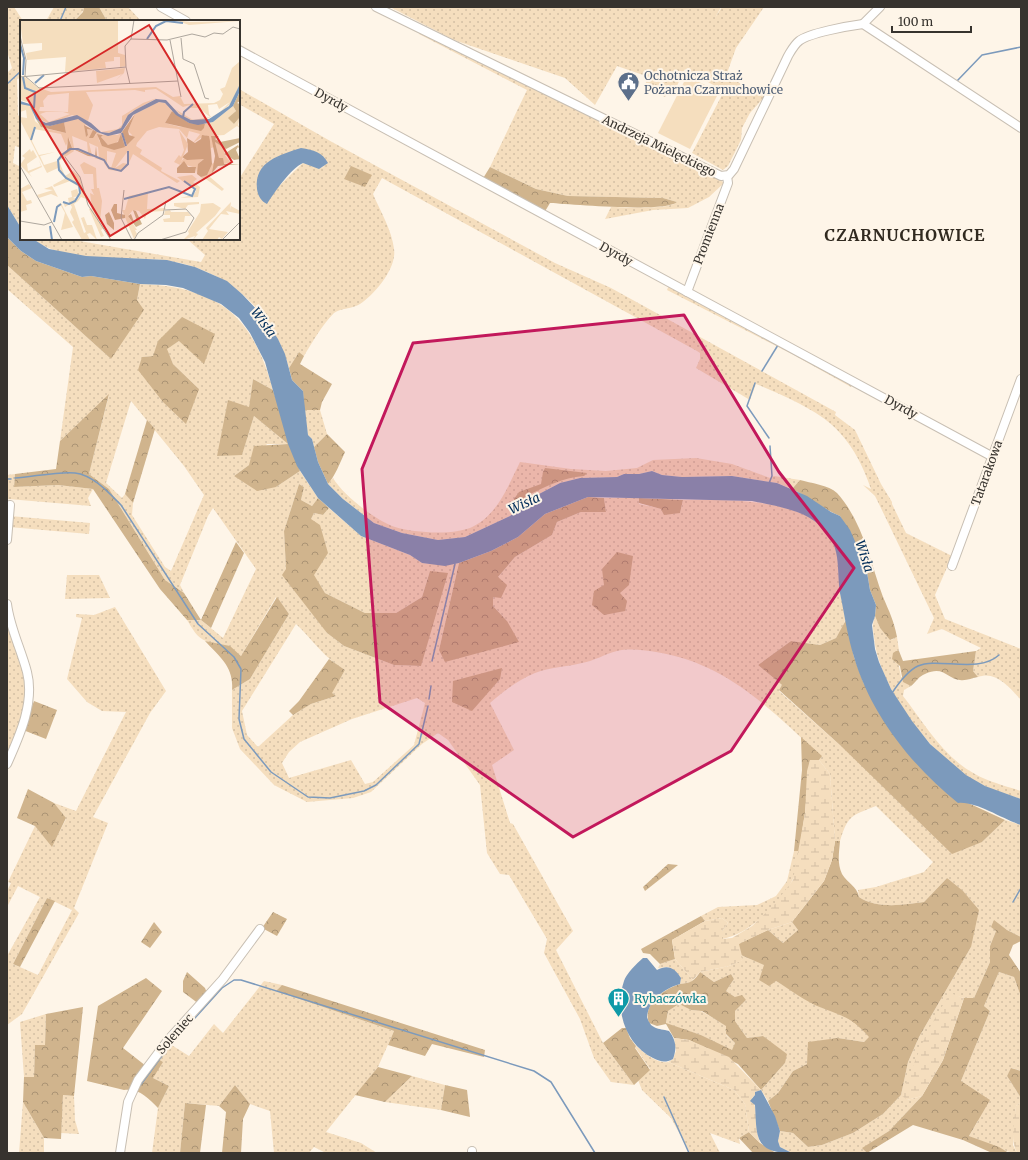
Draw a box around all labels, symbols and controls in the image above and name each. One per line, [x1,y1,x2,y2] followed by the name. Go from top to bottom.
[892,8,971,34] scale bar
[898,14,933,29] text: 100 m
[20,20,240,240] inset map
[644,68,783,97] place label: Ochotnicza Straż Pożarna Czarnuchowice
[616,70,642,103] public building icon: Ochotnicza Straż Pożarna Czarnuchowice
[312,84,350,115] street label: Dyrdy
[599,111,719,180] street label: Andrzeja Mielęckiego
[690,201,727,266] street label: Promienna
[825,225,985,245] district label: CZARNUCHOWICE
[597,238,635,269] street label: Dyrdy
[247,304,280,340] water label: Wisła
[882,392,920,421] street label: Dyrdy
[968,438,1005,507] street label: Tatarakowa
[506,489,543,518] water label: Wisła
[851,538,878,574] water label: Wisła
[606,986,632,1019] building icon: Rybaczówka
[634,991,707,1006] place label: Rybaczówka
[153,1010,196,1057] street label: Soleniec

